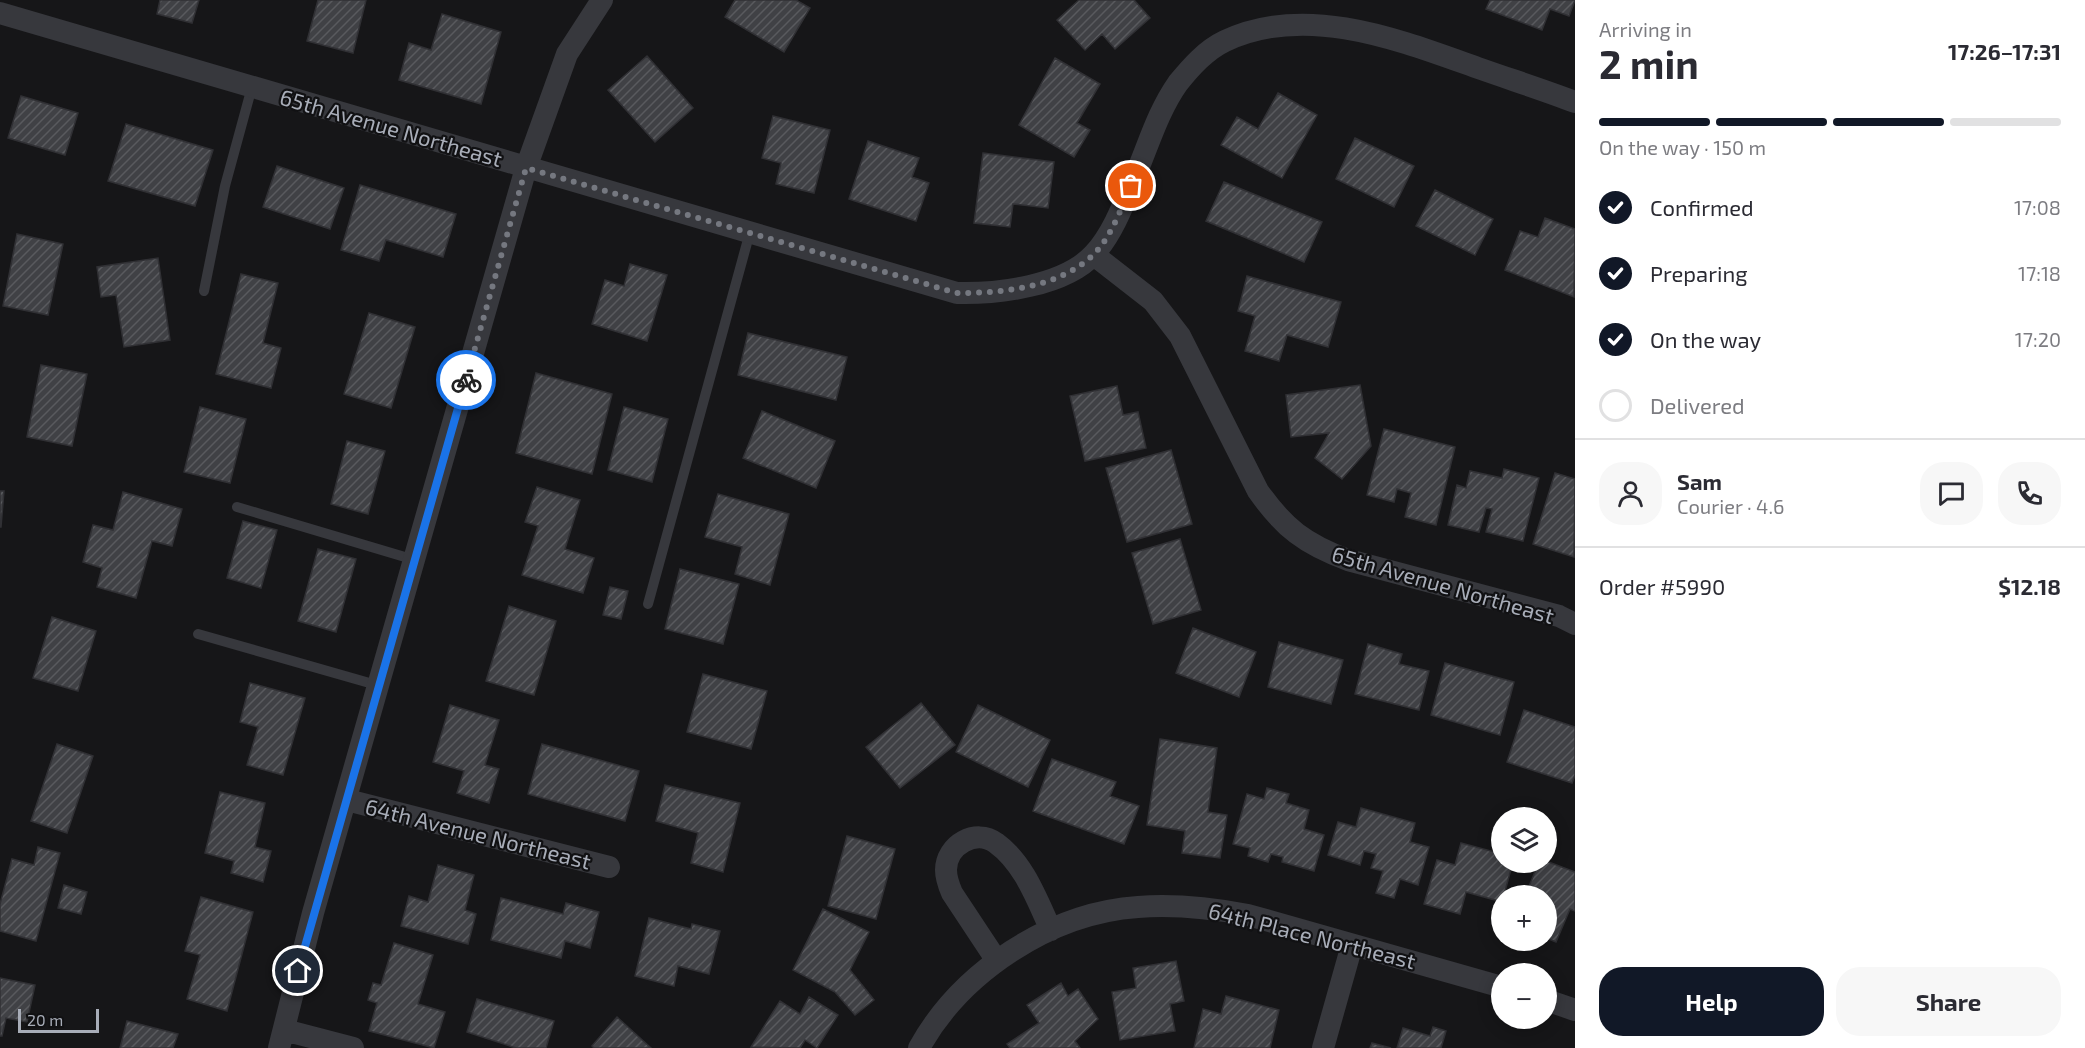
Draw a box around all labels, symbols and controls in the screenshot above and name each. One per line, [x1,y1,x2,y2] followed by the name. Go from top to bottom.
[1599,17,1692,41] text: Arriving in
[1948,38,2061,64] text: 17:26–17:31
[1599,40,1699,87] text: 2 min
[277,83,505,171] street label: 65th Avenue Northeast
[1599,135,1766,159] text: On the way · 150 m
[1105,160,1156,211] pin
[1114,169,1147,202] icon: bag
[1599,191,1632,224] icon: check
[1650,194,1754,220] text: Confirmed
[2014,195,2061,219] text: 17:08
[1599,257,1632,290] icon: check
[1650,260,1748,286] text: Preparing
[2018,261,2061,285] text: 17:18
[1599,323,1632,356] icon: check
[1650,326,1761,352] text: On the way
[2015,327,2061,351] text: 17:20
[436,350,496,410] courier
[450,364,483,397] icon: bike
[1650,392,1745,418] text: Delivered
[1599,462,1662,525] button: person
[1920,462,1983,525] button: chat
[1998,462,2061,525] button: phone
[1677,468,1722,494] text: Sam
[1677,494,1784,518] text: Courier · 4.6
[1329,540,1557,628] street label: 65th Avenue Northeast
[1599,573,1725,599] text: Order #5990
[1998,573,2061,599] text: $12.18
[363,792,594,874] street label: 64th Avenue Northeast
[1491,807,1557,1029] map controls
[1491,807,1557,873] button: layers
[1491,885,1557,951] button: +
[1206,897,1418,973] street label: 64th Place Northeast
[272,945,323,996] pin
[281,954,314,987] icon: home
[1491,963,1557,1029] button: −
[1599,967,1824,1036] button: Help
[1836,967,2061,1036] button: Share
[18,1006,99,1034] scale bar
[27,1010,63,1029] text: 20 m

